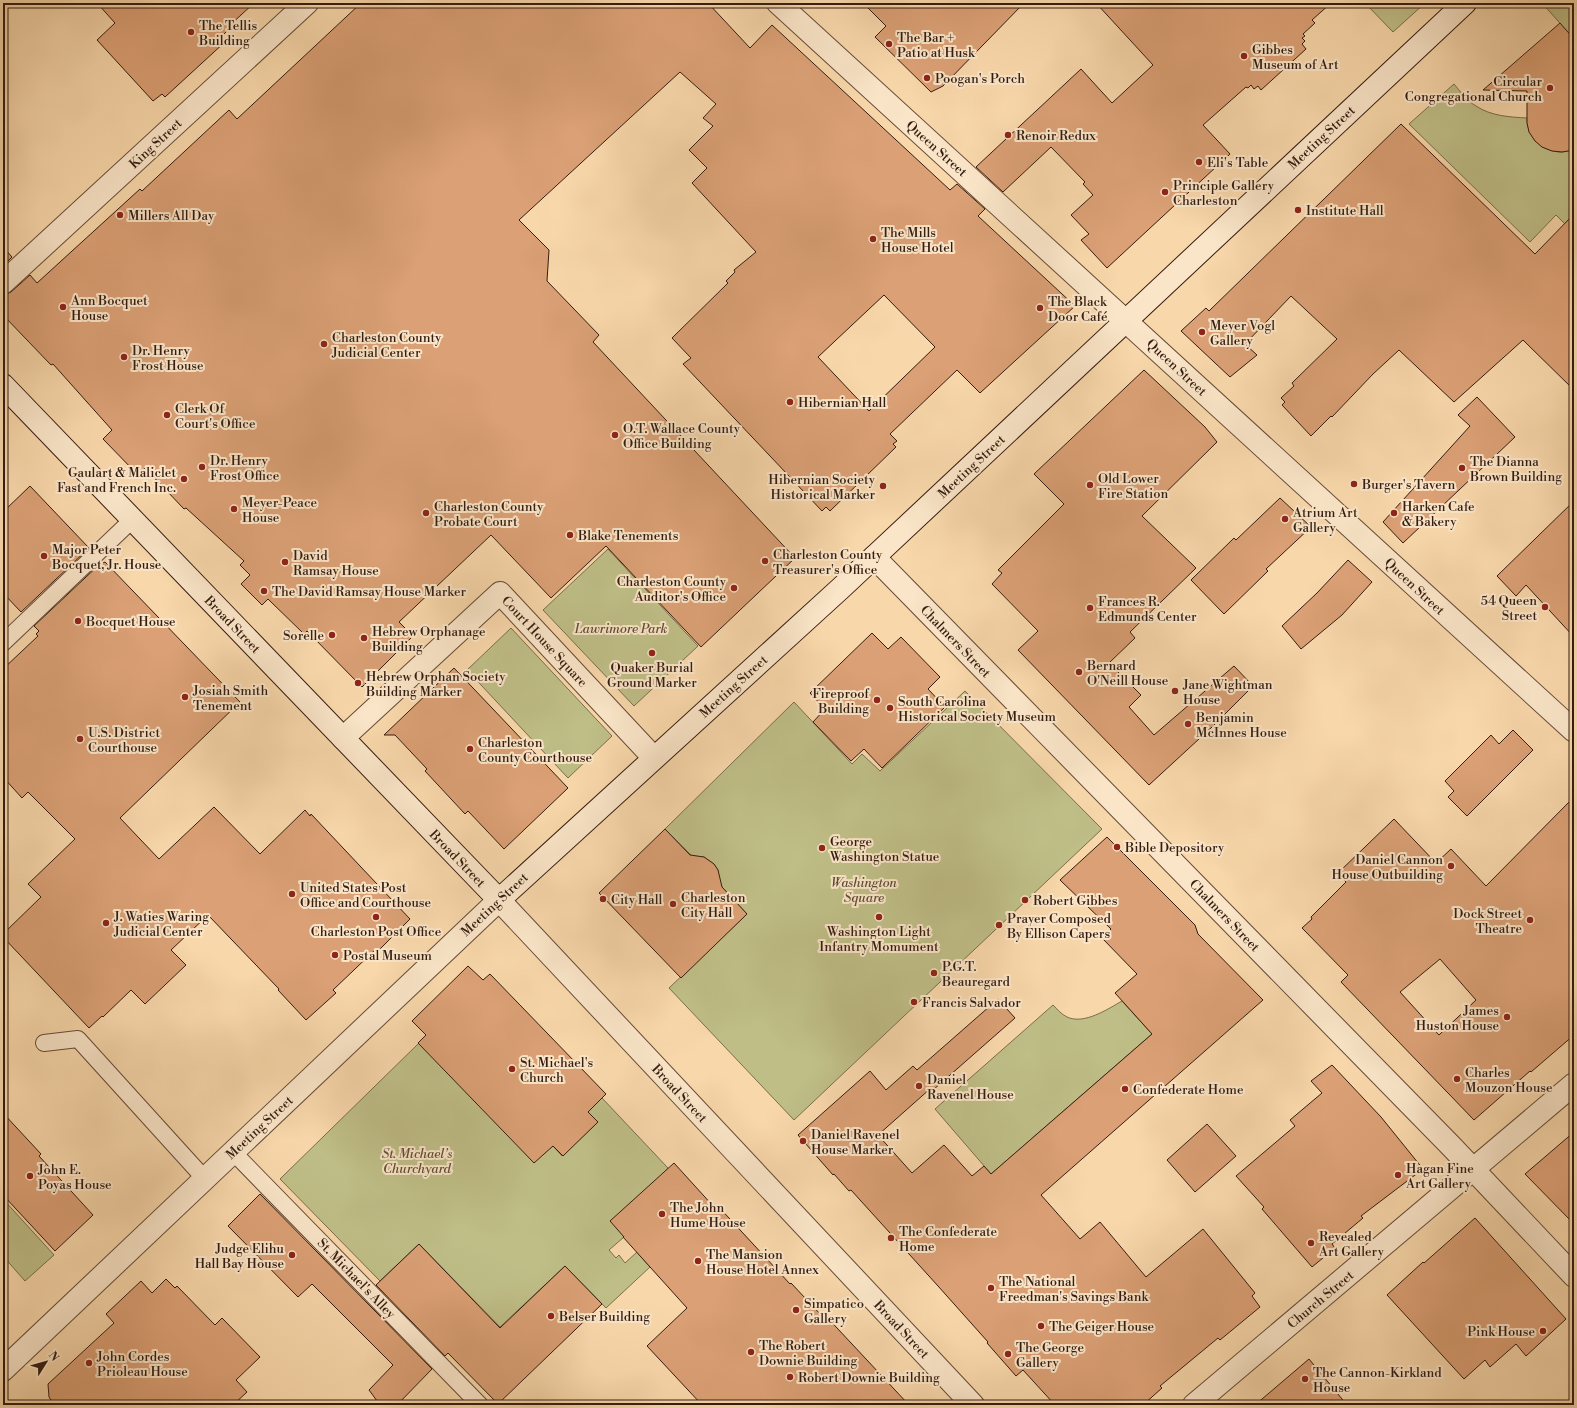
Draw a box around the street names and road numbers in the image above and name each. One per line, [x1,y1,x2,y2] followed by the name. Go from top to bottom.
[1285,102,1359,173] street label: Meeting Street
[126,115,186,172] street label: King Street
[903,117,970,181] street label: Queen Street
[1143,336,1210,400] street label: Queen Street
[935,431,1009,502] street label: Meeting Street
[1381,555,1448,619] street label: Queen Street
[200,592,264,657] street label: Broad Street
[498,593,591,691] street label: Court House Square
[917,602,994,681] street label: Chalmers Street
[696,652,771,721] street label: Meeting Street
[425,826,489,891] street label: Broad Street
[458,869,532,940] street label: Meeting Street
[1186,876,1263,955] street label: Chalmers Street
[648,1060,711,1126] street label: Broad Street
[223,1092,297,1163] street label: Meeting Street
[314,1235,399,1323] street label: St. Michael's Alley
[1284,1267,1357,1332] street label: Church Street
[870,1296,933,1362] street label: Broad Street

